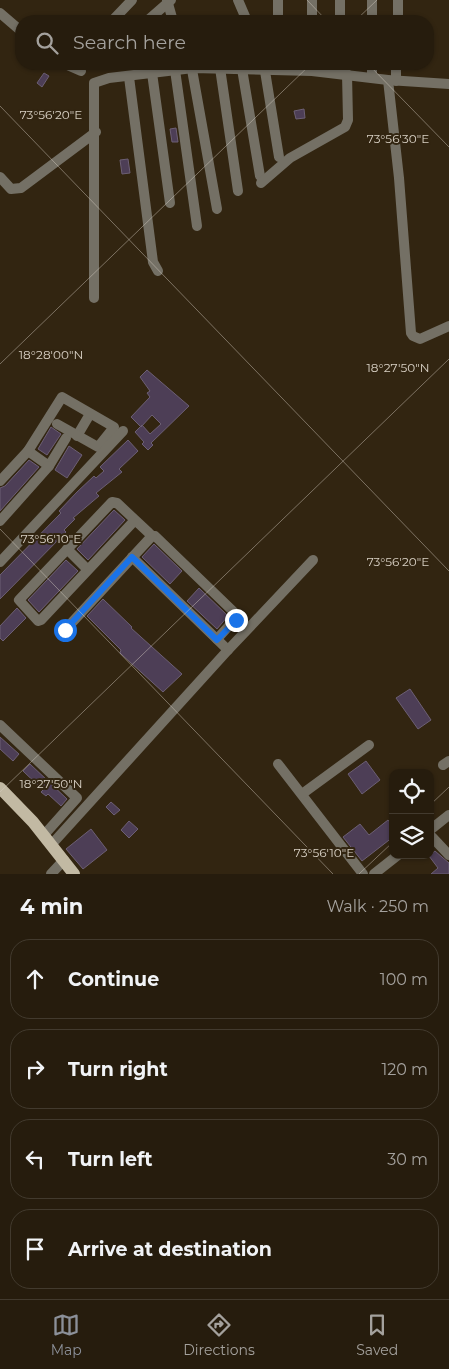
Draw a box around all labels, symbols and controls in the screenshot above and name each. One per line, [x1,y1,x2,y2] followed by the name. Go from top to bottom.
[15,15,434,70] search box
[33,29,61,57] icon: search
[73,31,186,54] text: Search here
[20,107,82,122] text: 73°56'20"E
[367,131,429,146] text: 73°56'30"E
[19,347,83,362] text: 18°28'00"N
[366,360,430,375] text: 18°27'50"N
[21,531,81,546] text: 73°56'10"E
[367,554,429,569] text: 73°56'20"E
[225,609,248,632] route end
[54,619,77,642] route start
[389,769,434,859] map controls
[389,769,434,814] button: locate
[19,776,83,791] text: 18°27'50"N
[389,814,434,859] button: layers
[294,845,354,860] text: 73°56'10"E
[20,894,83,919] text: 4 min
[326,897,429,916] text: Walk · 250 m
[21,965,49,993] icon: ahead
[68,968,159,991] text: Continue
[380,970,428,989] text: 100 m
[21,1055,49,1083] icon: right
[68,1058,168,1081] text: Turn right
[381,1060,428,1079] text: 120 m
[21,1145,49,1173] icon: left
[68,1148,153,1171] text: Turn left
[387,1150,428,1169] text: 30 m
[21,1235,49,1263] icon: arrive
[68,1238,272,1261] text: Arrive at destination
[51,1311,82,1359] tab: Map
[183,1311,255,1359] tab: Directions
[356,1311,398,1359] tab: Saved

